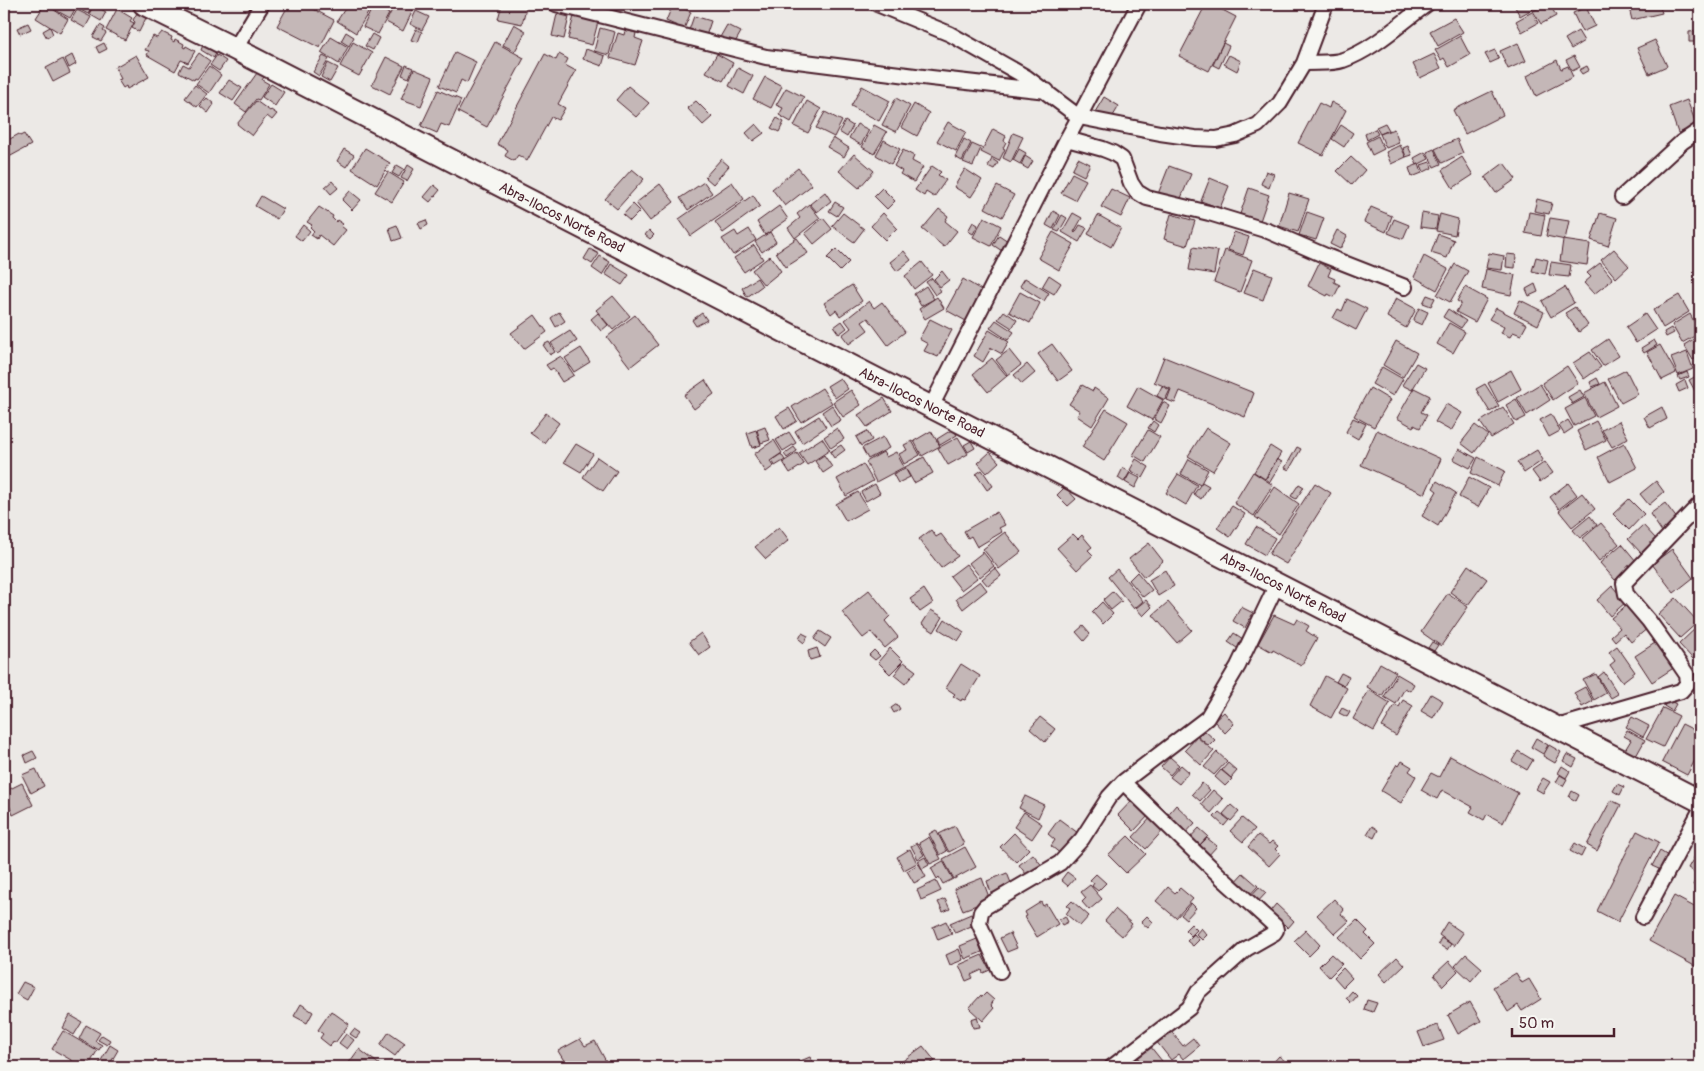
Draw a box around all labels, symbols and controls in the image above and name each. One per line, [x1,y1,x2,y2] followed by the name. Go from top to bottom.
[496,178,628,257] street label: Abra-Ilocos Norte Road
[856,363,988,442] street label: Abra-Ilocos Norte Road
[1217,548,1349,627] street label: Abra-Ilocos Norte Road
[1512,1006,1614,1038] scale bar
[1519,1014,1554,1033] text: 50 m

